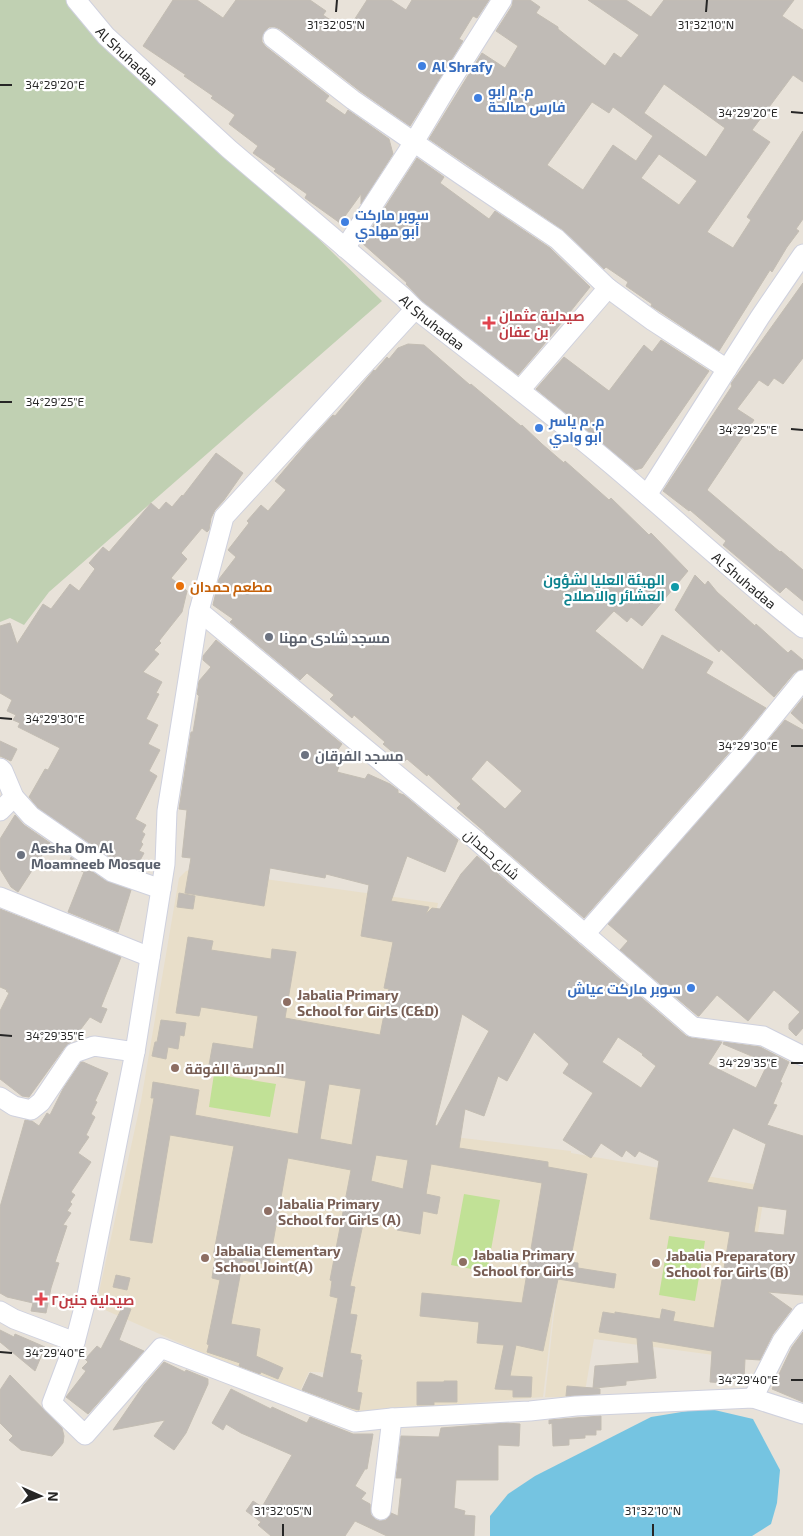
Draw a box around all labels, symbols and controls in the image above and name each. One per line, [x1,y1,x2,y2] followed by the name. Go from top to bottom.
[307,17,365,31] text: 31°32'05"N
[678,17,734,31] text: 31°32'10"N
[93,23,162,89] street label: Al Shuhadaa
[432,58,493,75] place label: Al Shrafy
[416,60,428,72] marker: Al Shrafy
[25,77,85,91] text: 34°29'20"E
[488,82,565,116] place label: م. م ابو فارس صالحة
[472,92,484,104] marker: م. م ابو فارس صالحة
[718,105,778,119] text: 34°29'20"E
[355,206,429,242] place label: سوبر ماركت أبو مهادي
[339,216,351,228] marker: سوبر ماركت أبو مهادي
[396,290,469,353] street label: Al Shuhadaa
[499,307,585,341] place label: صيدلية عثمان بن عفان
[483,317,495,329] marker: صيدلية عثمان بن عفان
[26,394,85,408] text: 34°29'25"E
[548,412,605,448] place label: م. م ياسر ابو وادي
[533,422,545,434] marker: م. م ياسر ابو وادي
[719,422,778,436] text: 34°29'25"E
[709,548,780,612] street label: Al Shuhadaa
[543,571,665,606] place label: الهيئة العليا لشؤون العشائر والاصلاح
[190,578,272,597] place label: مطعم حمدان
[174,580,186,592] marker: مطعم حمدان
[669,581,681,593] marker: الهيئة العليا لشؤون العشائر والاصلاح
[279,629,390,647] place label: مسجد شادى مهنا
[263,631,275,643] marker: مسجد شادى مهنا
[25,711,85,725] text: 34°29'30"E
[718,738,778,752] text: 34°29'30"E
[315,747,403,765] place label: مسجد الفرقان
[299,749,311,761] marker: مسجد الفرقان
[460,825,523,883] street label: شارع حمدان
[31,839,161,872] place label: Aesha Om Al Moamneeb Mosque
[15,849,27,861] marker: Aesha Om Al Moamneeb Mosque
[567,980,681,998] place label: سوبر ماركت عياش
[685,982,697,994] marker: سوبر ماركت عياش
[297,986,439,1019] place label: Jabalia Primary School for Girls (C&D)
[281,996,293,1008] marker: Jabalia Primary School for Girls (C&D)
[26,1028,85,1042] text: 34°29'35"E
[719,1055,778,1069] text: 34°29'35"E
[185,1060,285,1078] place label: المدرسة الفوقة
[169,1062,181,1074] marker: المدرسة الفوقة
[278,1195,401,1228] place label: Jabalia Primary School for Girls (A)
[262,1205,274,1217] marker: Jabalia Primary School for Girls (A)
[215,1242,341,1275] place label: Jabalia Elementary School Joint(A)
[473,1246,575,1279] place label: Jabalia Primary School for Girls
[666,1247,796,1280] place label: Jabalia Preparatory School for Girls (B)
[199,1252,211,1264] marker: Jabalia Elementary School Joint(A)
[457,1256,469,1268] marker: Jabalia Primary School for Girls
[650,1257,662,1269] marker: Jabalia Preparatory School for Girls (B)
[51,1291,134,1309] place label: صيدلية جنين٢
[35,1293,47,1305] marker: صيدلية جنين٢
[25,1345,85,1359] text: 34°29'40"E
[718,1372,778,1386] text: 34°29'40"E
[15,1471,65,1521] north arrow
[45,1491,62,1502] text: N
[254,1503,312,1517] text: 31°32'05"N
[625,1503,681,1517] text: 31°32'10"N

